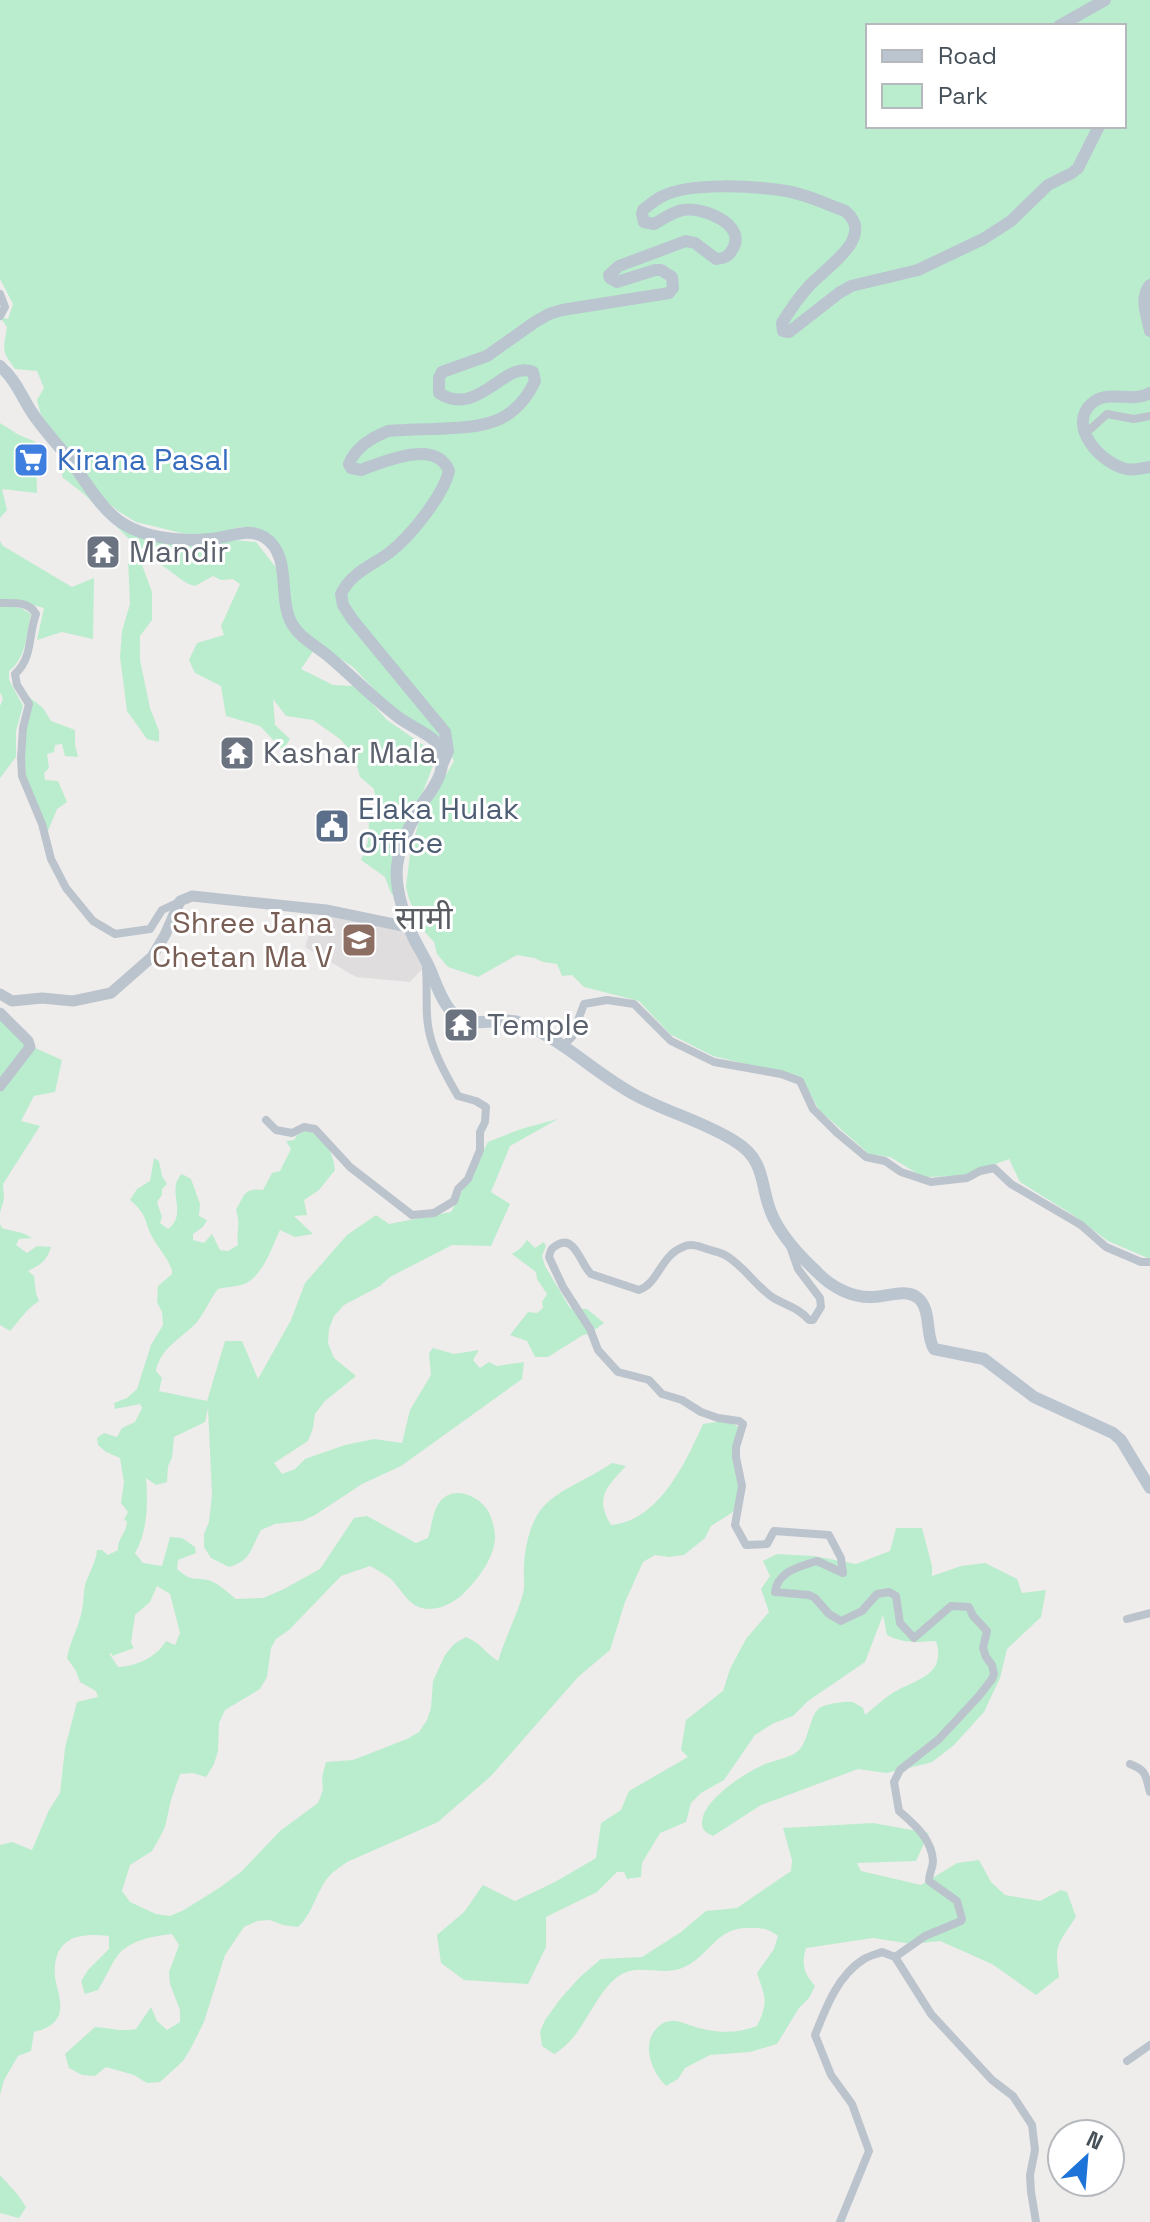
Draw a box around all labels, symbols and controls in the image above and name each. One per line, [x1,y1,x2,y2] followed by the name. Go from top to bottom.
[866,24,1126,128] legend
[938,40,997,71] text: Road
[938,80,988,111] text: Park
[57,440,229,479] place label: Kirana Pasal
[12,441,50,479] supermarket icon: Kirana Pasal
[129,532,229,571] place label: Mandir
[84,533,122,571] temple icon: Mandir
[263,733,437,772] place label: Kashar Mala
[218,734,256,772] temple icon: Kashar Mala
[358,789,519,862] place label: Elaka Hulak Office
[313,807,351,845] public building icon: Elaka Hulak Office
[395,898,453,938] district label: सामी
[152,903,333,976] place label: Shree Jana Chetan Ma V
[340,921,378,959] school or university icon: Shree Jana Chetan Ma V
[487,1005,590,1044] place label: Temple
[442,1006,480,1044] temple icon: Temple
[1046,2118,1126,2198] north arrow
[1082,2124,1108,2156] text: N

